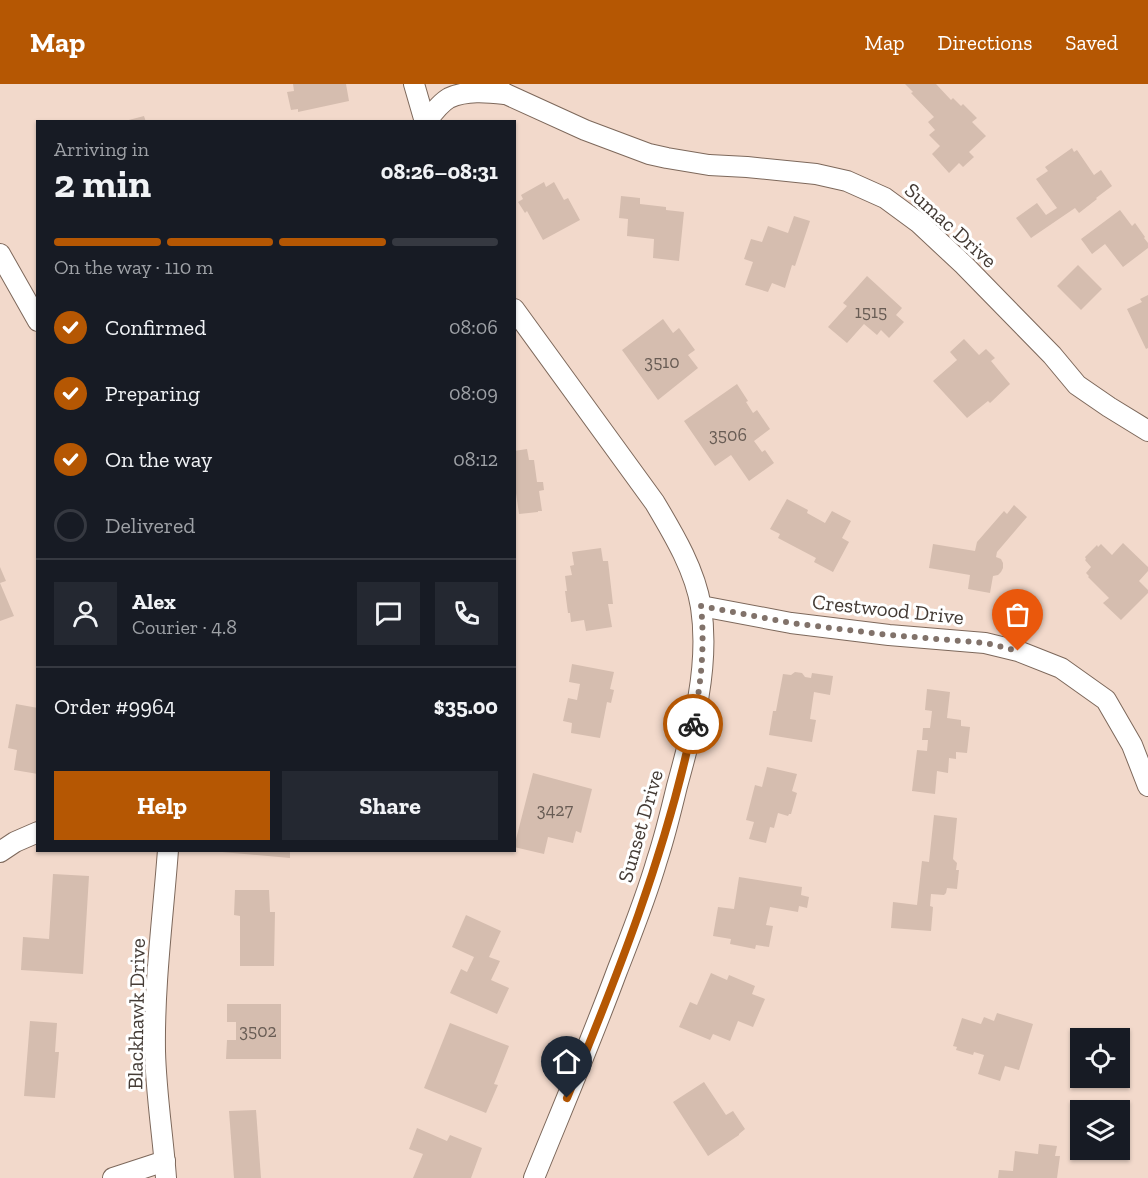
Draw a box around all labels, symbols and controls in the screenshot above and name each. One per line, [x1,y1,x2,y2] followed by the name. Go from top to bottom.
[30,26,85,59] text: Map
[865,30,905,55] text: Map
[938,30,1032,55] text: Directions
[1065,30,1118,55] text: Saved
[54,137,149,161] text: Arriving in
[381,158,498,185] text: 08:26–08:31
[54,160,151,207] text: 2 min
[900,177,1002,273] street label: Sumac Drive
[54,255,213,279] text: On the way · 110 m
[855,301,887,323] house number: 1515
[54,311,87,344] icon: check
[105,314,206,341] text: Confirmed
[449,315,498,339] text: 08:06
[644,351,680,373] house number: 3510
[54,377,87,410] icon: check
[105,380,200,407] text: Preparing
[449,381,498,405] text: 08:09
[709,424,747,446] house number: 3506
[54,443,87,476] icon: check
[105,446,212,473] text: On the way
[453,447,498,471] text: 08:12
[105,512,195,539] text: Delivered
[54,582,117,645] button: person
[357,582,420,645] button: chat
[435,582,498,645] button: phone
[132,588,176,615] text: Alex
[811,589,965,629] street label: Crestwood Drive
[992,589,1043,651] pin
[1001,598,1034,631] icon: bag
[132,615,237,639] text: Courier · 4.8
[54,693,176,720] text: Order #9964
[434,693,498,720] text: $35.00
[663,694,723,754] courier
[677,708,710,741] icon: bike
[612,767,668,885] street label: Sunset Drive
[54,771,270,840] button: Help
[282,771,498,840] button: Share
[537,799,574,821] house number: 3427
[122,938,150,1090] street label: Blackhawk Drive
[239,1020,277,1042] house number: 3502
[1070,1028,1130,1160] map controls
[1070,1028,1130,1088] button: locate
[541,1036,592,1098] pin
[550,1045,583,1078] icon: home
[1070,1100,1130,1160] button: layers

